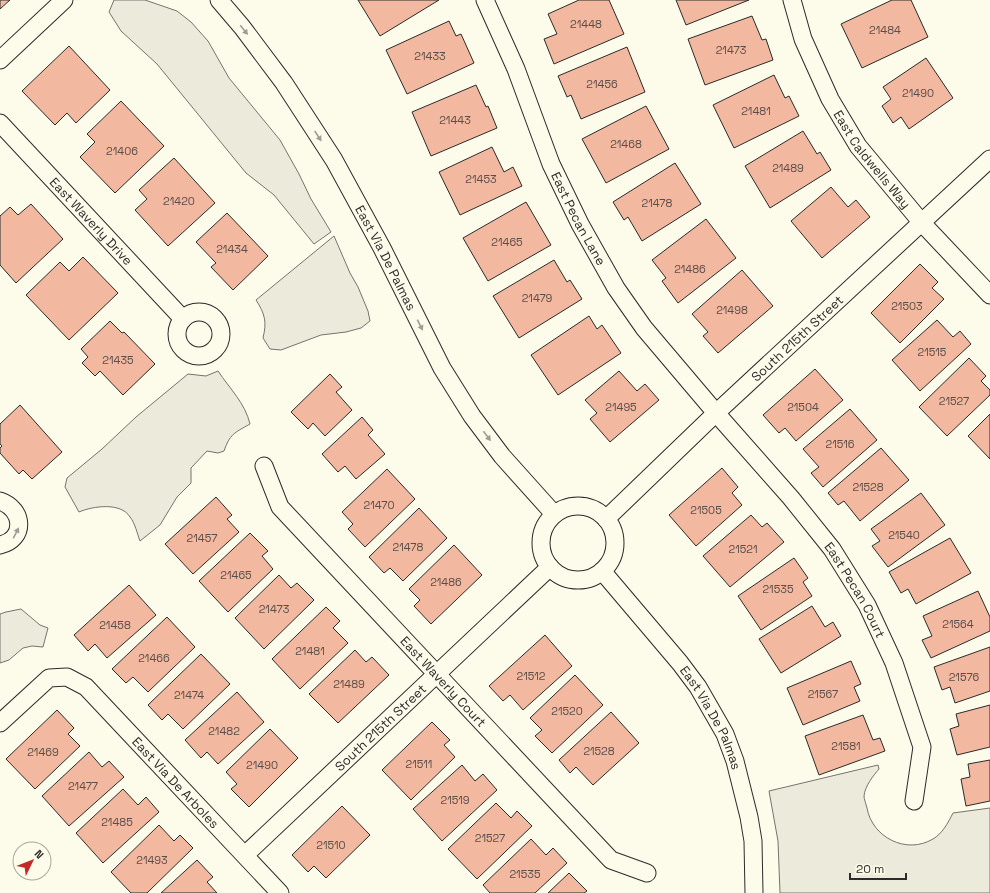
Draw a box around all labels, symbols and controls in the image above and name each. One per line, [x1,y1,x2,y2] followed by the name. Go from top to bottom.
[570,17,602,31] house number: 21448
[869,23,901,37] house number: 21484
[239,25,248,36] one-way arrow
[716,43,747,57] house number: 21473
[414,49,446,63] house number: 21433
[586,77,618,91] house number: 21456
[902,86,934,100] house number: 21490
[741,104,771,118] house number: 21481
[829,107,914,212] street label: East Caldwells Way
[439,113,471,127] house number: 21443
[315,130,322,142] one-way arrow
[610,137,642,151] house number: 21468
[106,144,138,158] house number: 21406
[772,161,804,175] house number: 21489
[547,169,610,268] street label: East Pecan Lane
[465,172,497,186] house number: 21453
[46,174,136,269] street label: East Waverly Drive
[163,194,195,208] house number: 21420
[642,196,673,210] house number: 21478
[351,202,420,313] street label: East Via De Palmas
[491,235,523,249] house number: 21465
[216,242,248,256] house number: 21434
[674,262,706,276] house number: 21486
[522,291,553,305] house number: 21479
[748,292,847,385] street label: South 215th Street
[891,299,923,313] house number: 21503
[716,303,748,317] house number: 21498
[416,319,423,330] one-way arrow
[918,345,947,359] house number: 21515
[102,353,134,367] house number: 21435
[939,394,969,408] house number: 21527
[605,400,637,414] house number: 21495
[787,400,819,414] house number: 21504
[483,430,491,441] one-way arrow
[826,437,855,451] house number: 21516
[852,480,884,494] house number: 21528
[364,498,394,512] house number: 21470
[690,503,722,517] house number: 21505
[12,527,19,539] one-way arrow
[888,528,920,542] house number: 21540
[187,531,217,545] house number: 21457
[821,539,889,641] street label: East Pecan Court
[393,540,424,554] house number: 21478
[729,542,757,556] house number: 21521
[220,568,252,582] house number: 21465
[430,575,462,589] house number: 21486
[762,582,794,596] house number: 21535
[259,602,290,616] house number: 21473
[942,617,974,631] house number: 21564
[99,618,131,632] house number: 21458
[396,633,490,731] street label: East Waverly Court
[295,644,325,658] house number: 21481
[138,651,170,665] house number: 21466
[676,662,745,772] street label: East Via De Palmas
[517,669,546,683] house number: 21512
[949,670,980,684] house number: 21576
[333,677,365,691] house number: 21489
[331,680,430,775] street label: South 215th Street
[808,687,838,701] house number: 21567
[174,688,204,702] house number: 21474
[551,704,583,718] house number: 21520
[208,724,240,738] house number: 21482
[128,733,223,832] street label: East Via De Arboles
[831,739,861,753] house number: 21581
[583,744,615,758] house number: 21528
[27,745,59,759] house number: 21469
[406,757,432,771] house number: 21511
[246,758,278,772] house number: 21490
[68,779,98,793] house number: 21477
[441,793,470,807] house number: 21519
[101,815,133,829] house number: 21485
[475,831,505,845] house number: 21527
[316,838,346,852] house number: 21510
[12,841,52,881] north arrow
[32,847,47,862] text: N
[136,853,168,867] house number: 21493
[850,855,906,881] scale bar
[856,861,884,877] text: 20 m
[509,867,541,881] house number: 21535

